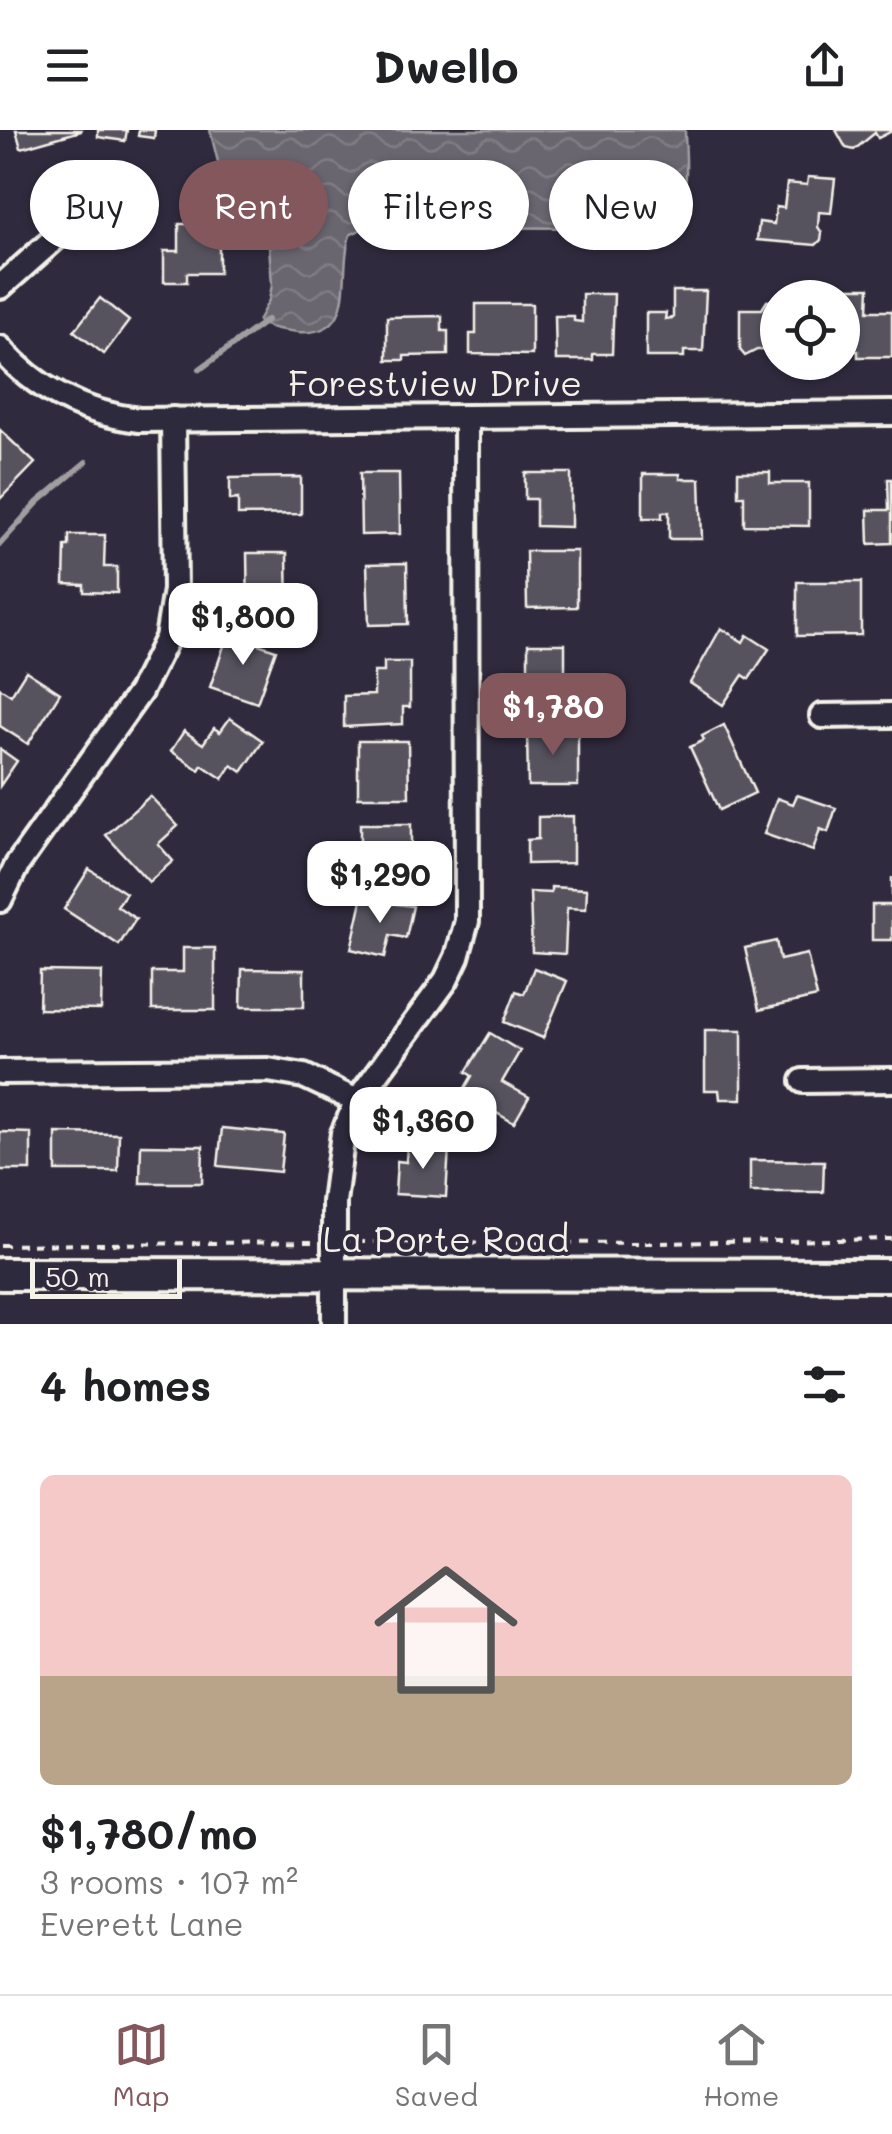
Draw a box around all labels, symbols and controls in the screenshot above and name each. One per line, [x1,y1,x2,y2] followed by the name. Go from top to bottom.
[373,36,519,94] text: Dwello
[40,38,95,93] icon: menu
[797,38,852,93] icon: share
[30,160,159,250] chip: Buy
[179,160,328,250] chip: Rent
[348,160,529,250] chip: Filters
[549,160,693,250] chip: New
[760,280,860,380] map controls
[760,280,860,380] button: locate
[288,359,582,405] street label: Forestview Drive
[162,583,324,668] pin: $1,800
[191,594,295,636] text: $1,800
[472,673,634,758] pin: $1,780
[502,684,604,726] text: $1,780
[299,841,461,926] pin: $1,290
[329,852,431,894] text: $1,290
[342,1087,504,1172] pin: $1,360
[372,1098,474,1140] text: $1,360
[323,1215,569,1261] street label: La Porte Road
[30,1254,182,1298] scale bar
[45,1258,110,1294] text: 50 m
[40,1357,211,1412] text: 4 homes
[797,1357,852,1412] icon: filters
[356,1540,536,1720] icon: home
[40,1805,257,1860] text: $1,780/mo
[40,1860,298,1902] text: 3 rooms · 107 m²
[40,1902,244,1944] text: Everett Lane
[113,2017,170,2113] tab: Map
[395,2017,478,2113] tab: Saved
[703,2017,779,2113] tab: Home

